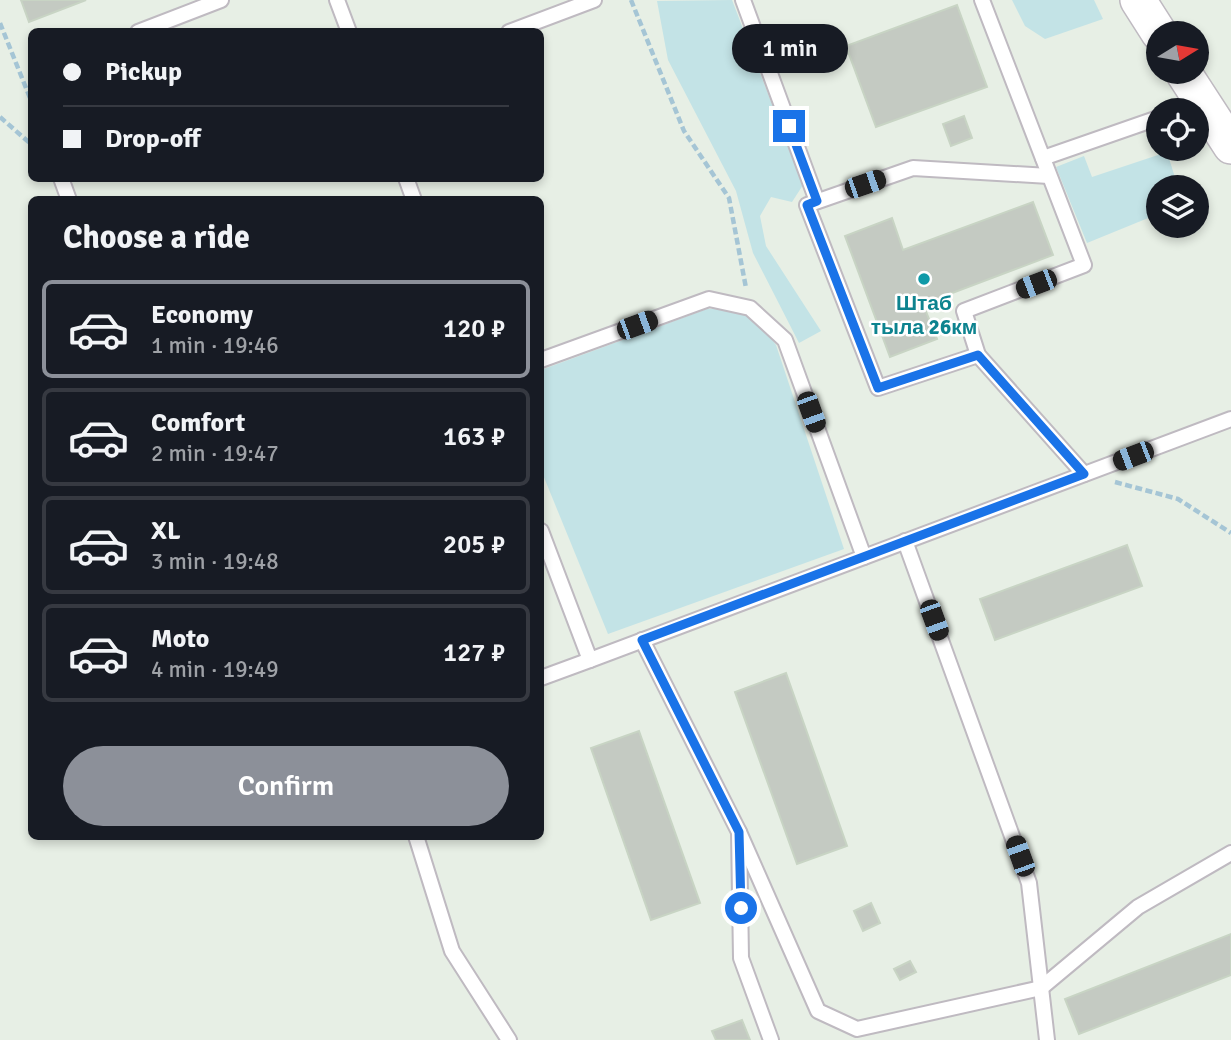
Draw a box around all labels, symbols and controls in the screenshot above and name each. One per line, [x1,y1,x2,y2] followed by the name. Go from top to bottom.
[1146,21,1209,84] north arrow
[1146,21,1209,238] map controls
[731,24,847,74] callout: 1 min
[762,34,818,63] text: 1 min
[105,56,182,88] text: Pickup
[1146,98,1209,161] button: locate
[773,110,805,142] route end
[105,123,201,155] text: Drop-off
[842,167,889,201] car
[1146,175,1209,238] button: layers
[63,218,250,257] text: Choose a ride
[1013,267,1060,301] car
[916,271,932,287] marker: Штаб тыла 26км
[871,290,977,340] place label: Штаб тыла 26км
[67,298,130,361] icon: car
[151,299,253,331] text: Economy
[614,308,661,342] car
[443,313,505,345] text: 120 ₽
[151,331,279,360] text: 1 min · 19:46
[794,389,829,435] car
[67,406,130,469] icon: car
[151,407,245,439] text: Comfort
[443,421,505,453] text: 163 ₽
[151,439,279,468] text: 2 min · 19:47
[1110,439,1157,473] car
[67,514,130,577] icon: car
[151,515,181,547] text: XL
[443,529,505,561] text: 205 ₽
[151,547,279,576] text: 3 min · 19:48
[917,597,952,643] car
[67,622,130,685] icon: car
[151,623,209,655] text: Moto
[443,637,505,669] text: 127 ₽
[151,655,279,684] text: 4 min · 19:49
[63,746,509,826] button: Confirm
[1003,833,1038,879] car
[725,892,757,924] route start

